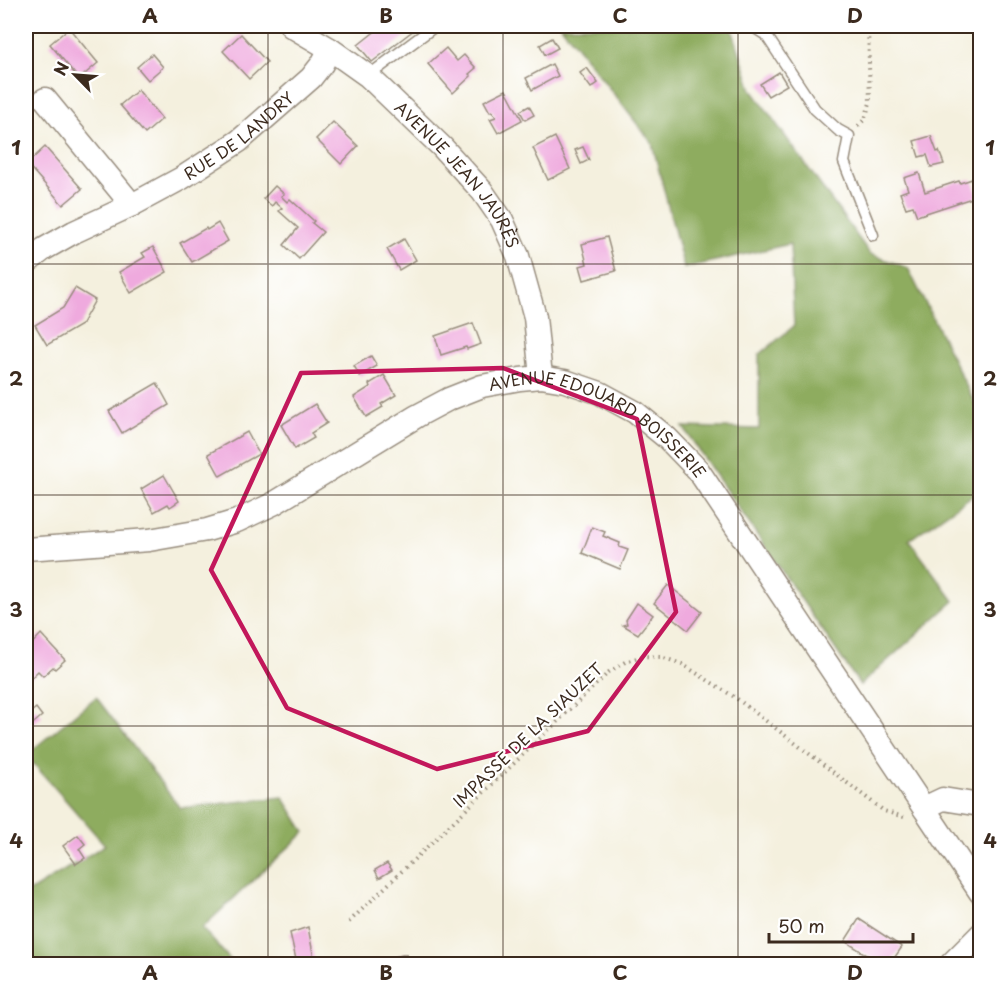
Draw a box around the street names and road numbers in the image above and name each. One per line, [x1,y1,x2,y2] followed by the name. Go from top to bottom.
[179,85,299,185] street label: RUE DE LANDRY
[390,95,526,252] street label: AVENUE JEAN JAURÈS
[486,364,713,482] street label: AVENUE EDOUARD BOISSERIE
[447,656,608,812] street label: IMPASSE DE LA SIAUZET

